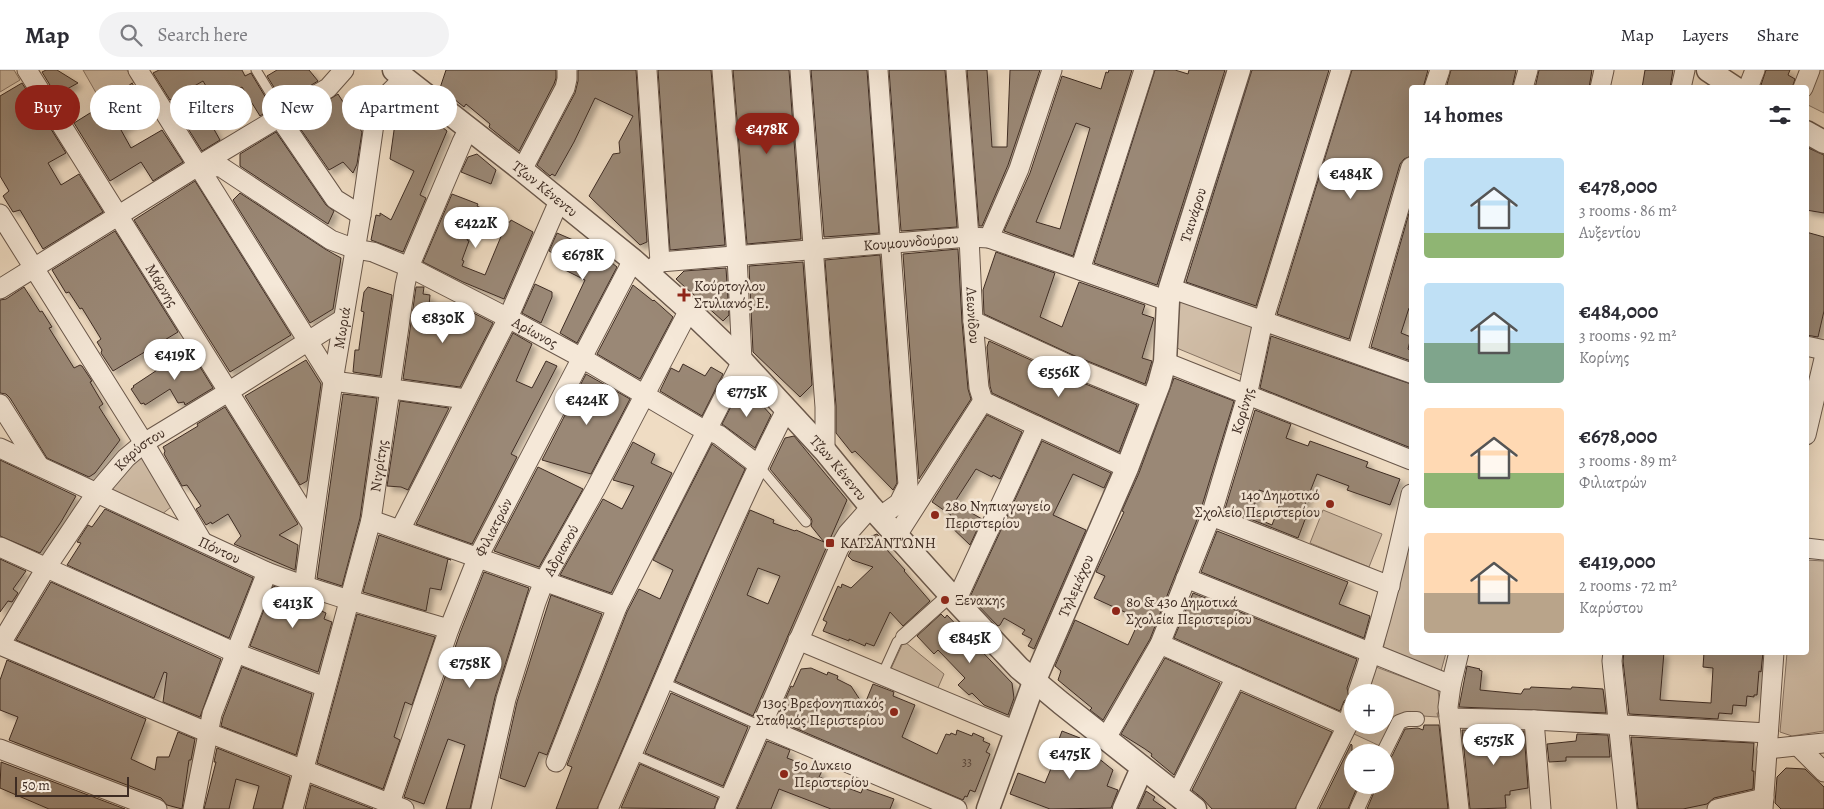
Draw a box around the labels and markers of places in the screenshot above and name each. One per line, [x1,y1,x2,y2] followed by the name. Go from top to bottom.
[732,112,802,155] pin: €478K
[1316,158,1386,200] pin: €484K
[441,206,511,249] pin: €422K
[548,238,618,281] pin: €678K
[694,276,769,313] place label: Κούρτογλου Στυλιανός Ε.
[678,289,690,301] marker: Κούρτογλου Στυλιανός Ε.
[408,302,478,344] pin: €830K
[140,338,210,381] pin: €419K
[1024,356,1094,398] pin: €556K
[712,376,782,418] pin: €775K
[552,384,622,426] pin: €424K
[1195,485,1320,522] place label: 14ο Δημοτικό Σχολείο Περιστερίου
[945,496,1051,533] place label: 28ο Νηπιαγωγείο Περιστερίου
[1324,498,1336,510] marker: 14ο Δημοτικό Σχολείο Περιστερίου
[929,509,941,521] marker: 28ο Νηπιαγωγείο Περιστερίου
[840,533,936,553] place label: ΚΑΤΣΑΝΤΏΝΗ
[824,537,836,549] marker: ΚΑΤΣΑΝΤΏΝΗ
[258,586,328,629] pin: €413K
[955,590,1005,610] place label: Ξενακης
[1126,592,1252,629] place label: 8ο & 43ο Δημοτικά Σχολεία Περιστερίου
[939,594,951,606] marker: Ξενακης
[1110,605,1122,617] marker: 8ο & 43ο Δημοτικά Σχολεία Περιστερίου
[935,622,1005,664] pin: €845K
[435,646,505,689] pin: €758K
[756,693,884,730] place label: 13ος Βρεφονηπιακός Σταθμός Περιστερίου
[888,706,900,718] marker: 13ος Βρεφονηπιακός Σταθμός Περιστερίου
[1459,724,1529,766] pin: €575K
[1035,738,1105,780] pin: €475K
[794,755,869,792] place label: 5ο Λυκειο Περιστερίου
[778,768,790,780] marker: 5ο Λυκειο Περιστερίου

